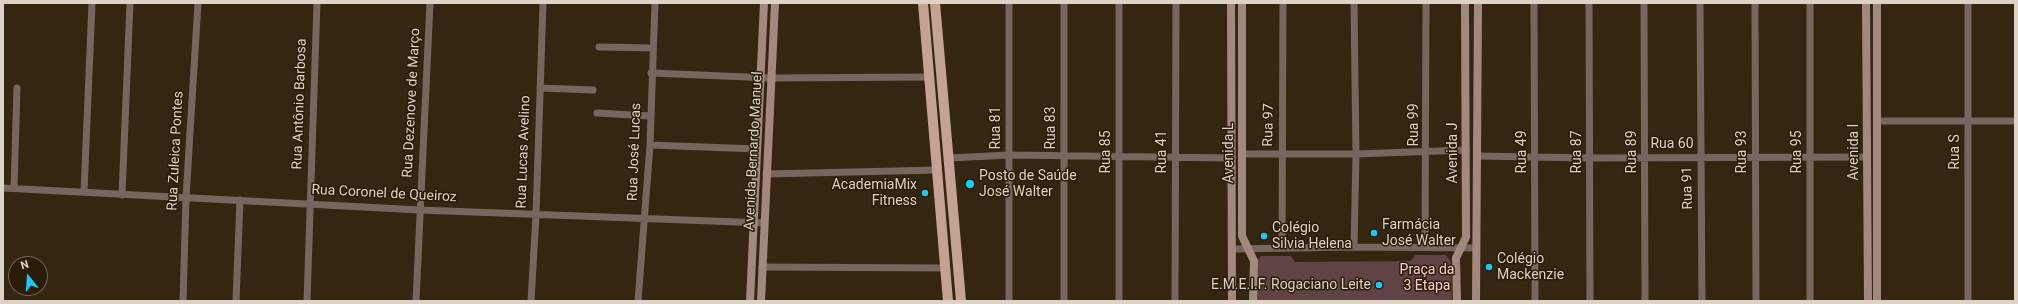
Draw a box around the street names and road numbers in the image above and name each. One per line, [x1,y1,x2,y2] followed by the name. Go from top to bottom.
[400,28,424,178] street label: Rua Dezenove de Março
[289,38,311,170] street label: Rua Antônio Barbosa
[741,71,767,231] street label: Avenida Bernardo Manuel
[164,91,188,211] street label: Rua Zuleica Pontes
[514,95,534,209] street label: Rua Lucas Avelino
[625,103,645,201] street label: Rua José Lucas
[1260,103,1278,147] street label: Rua 97
[1406,103,1422,147] street label: Rua 99
[988,106,1004,150] street label: Rua 81
[1043,106,1059,150] street label: Rua 83
[1221,123,1237,183] street label: Avenida L
[1445,123,1461,183] street label: Avenida J
[1846,124,1862,180] street label: Avenida I
[1098,130,1114,174] street label: Rua 85
[1154,130,1170,174] street label: Rua 41
[1514,130,1530,174] street label: Rua 49
[1569,130,1585,174] street label: Rua 87
[1624,130,1640,174] street label: Rua 89
[1734,130,1750,174] street label: Rua 93
[1789,130,1805,174] street label: Rua 95
[1947,134,1963,170] street label: Rua S
[1650,136,1694,152] street label: Rua 60
[1679,166,1697,210] street label: Rua 91
[311,182,457,206] street label: Rua Coronel de Queiroz

